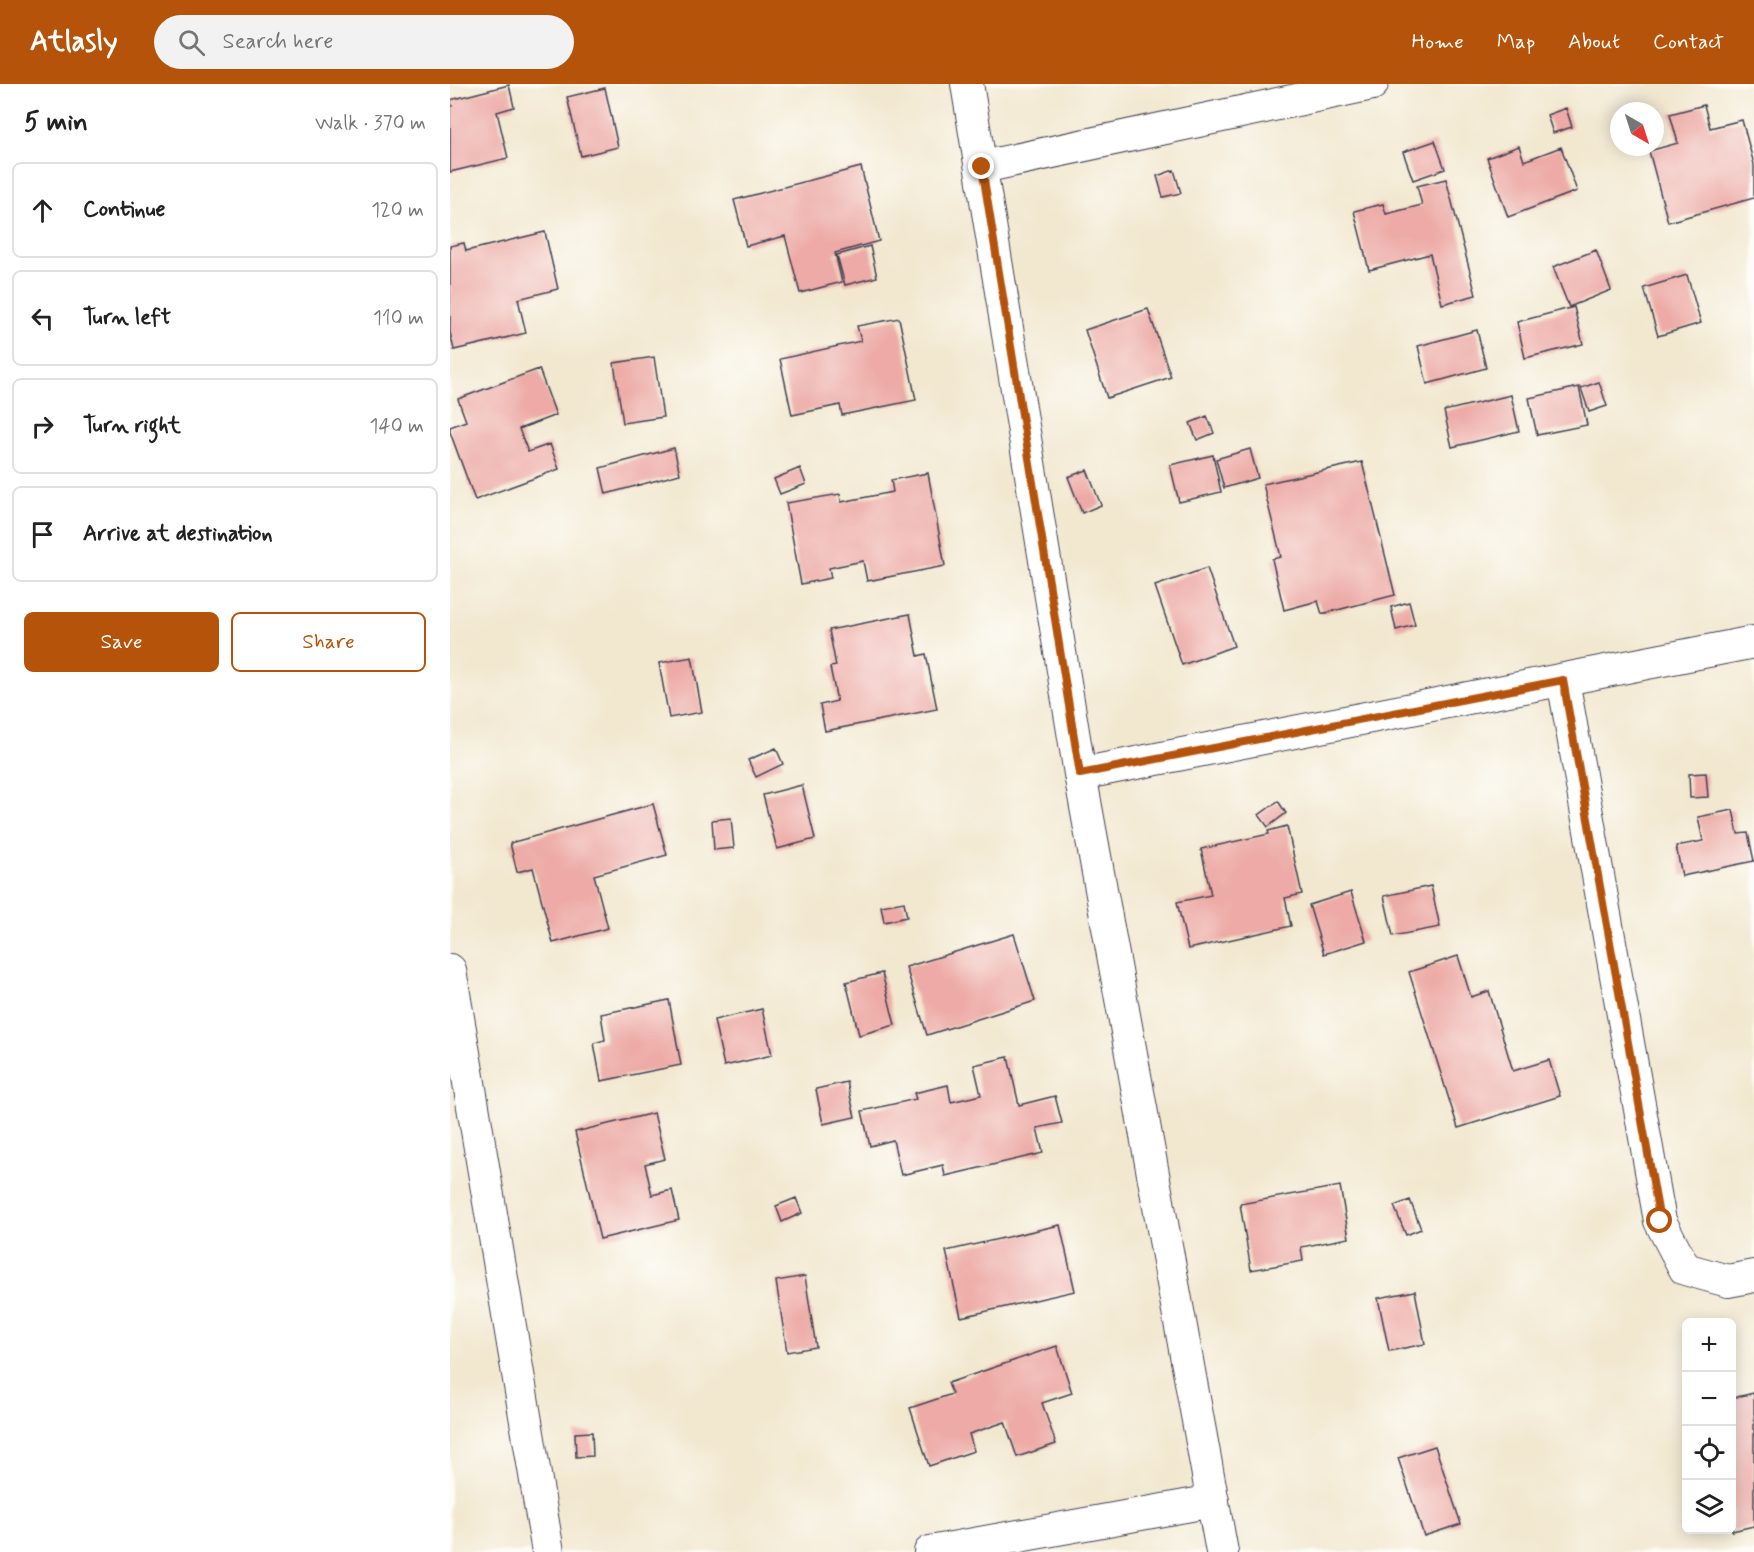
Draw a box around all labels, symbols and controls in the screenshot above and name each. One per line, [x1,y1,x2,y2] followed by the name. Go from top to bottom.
[154,15,574,69] search box
[30,24,118,61] text: Atlasly
[175,26,208,59] icon: search
[223,28,333,56] text: Search here
[1412,28,1464,56] text: Home
[1497,28,1535,56] text: Map
[1568,28,1620,56] text: About
[1653,28,1724,56] text: Contact
[1610,102,1664,156] north arrow
[24,106,88,140] text: 5 min
[315,110,426,137] text: Walk · 370 m
[968,153,994,179] route end
[26,194,59,227] icon: ahead
[83,196,165,224] text: Continue
[371,197,424,224] text: 120 m
[26,302,59,335] icon: left
[83,304,171,332] text: Turn left
[373,305,424,332] text: 110 m
[26,410,59,443] icon: right
[83,412,181,440] text: Turn right
[370,413,424,440] text: 140 m
[26,518,59,551] icon: arrive
[83,520,273,548] text: Arrive at destination
[24,612,219,672] button: Save
[231,612,426,672] button: Share
[1646,1207,1672,1233] route start
[1682,1318,1736,1534] map controls
[1682,1318,1736,1372] button: +
[1682,1372,1736,1426] button: −
[1682,1426,1736,1480] button: locate
[1682,1480,1736,1534] button: layers

